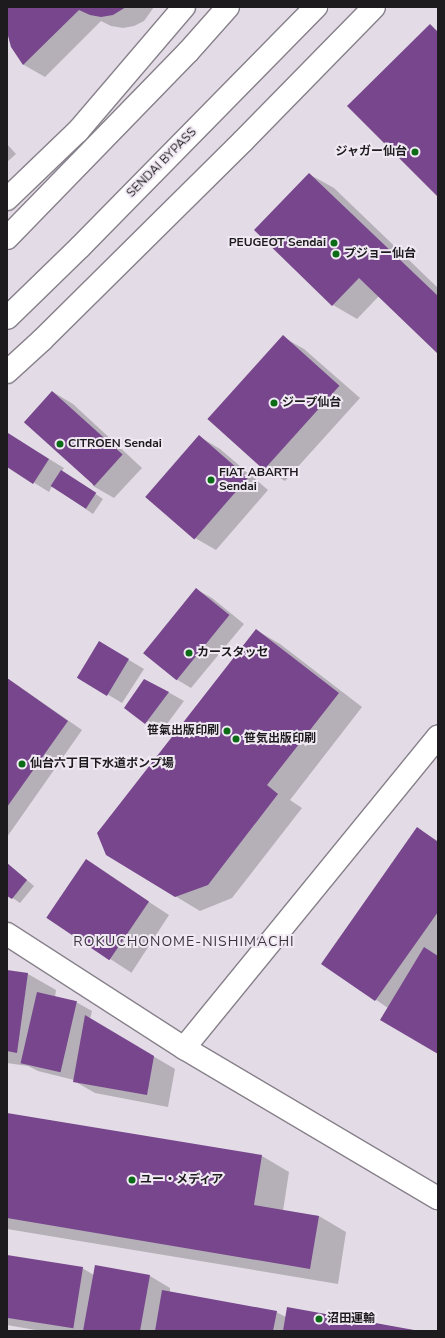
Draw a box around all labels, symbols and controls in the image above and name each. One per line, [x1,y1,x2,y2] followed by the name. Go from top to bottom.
[124,125,200,201] street label: SENDAI BYPASS
[335,145,407,159] place label: ジャガー仙台
[410,147,420,157] marker: ジャガー仙台
[229,236,326,250] place label: PEUGEOT Sendai
[329,238,339,248] marker: PEUGEOT Sendai
[344,247,416,261] place label: プジョー仙台
[331,249,341,259] marker: プジョー仙台
[282,396,342,410] place label: ジープ仙台
[269,398,279,408] marker: ジープ仙台
[68,437,162,451] place label: CITROEN Sendai
[55,439,65,449] marker: CITROEN Sendai
[219,466,299,494] place label: FIAT ABARTH Sendai
[206,475,216,485] marker: FIAT ABARTH Sendai
[197,646,269,660] place label: カースタッセ
[184,648,194,658] marker: カースタッセ
[147,724,219,738] place label: 笹氣出版印刷
[222,726,232,736] marker: 笹氣出版印刷
[244,732,316,746] place label: 笹気出版印刷
[231,734,241,744] marker: 笹気出版印刷
[30,757,174,771] place label: 仙台六丁目下水道ポンプ場
[17,759,27,769] marker: 仙台六丁目下水道ポンプ場
[73,934,295,950] district label: ROKUCHONOME-NISHIMACHI
[140,1173,224,1187] place label: ユー・メディア
[127,1175,137,1185] marker: ユー・メディア
[327,1312,375,1326] place label: 沼田運輸
[314,1314,324,1324] marker: 沼田運輸

